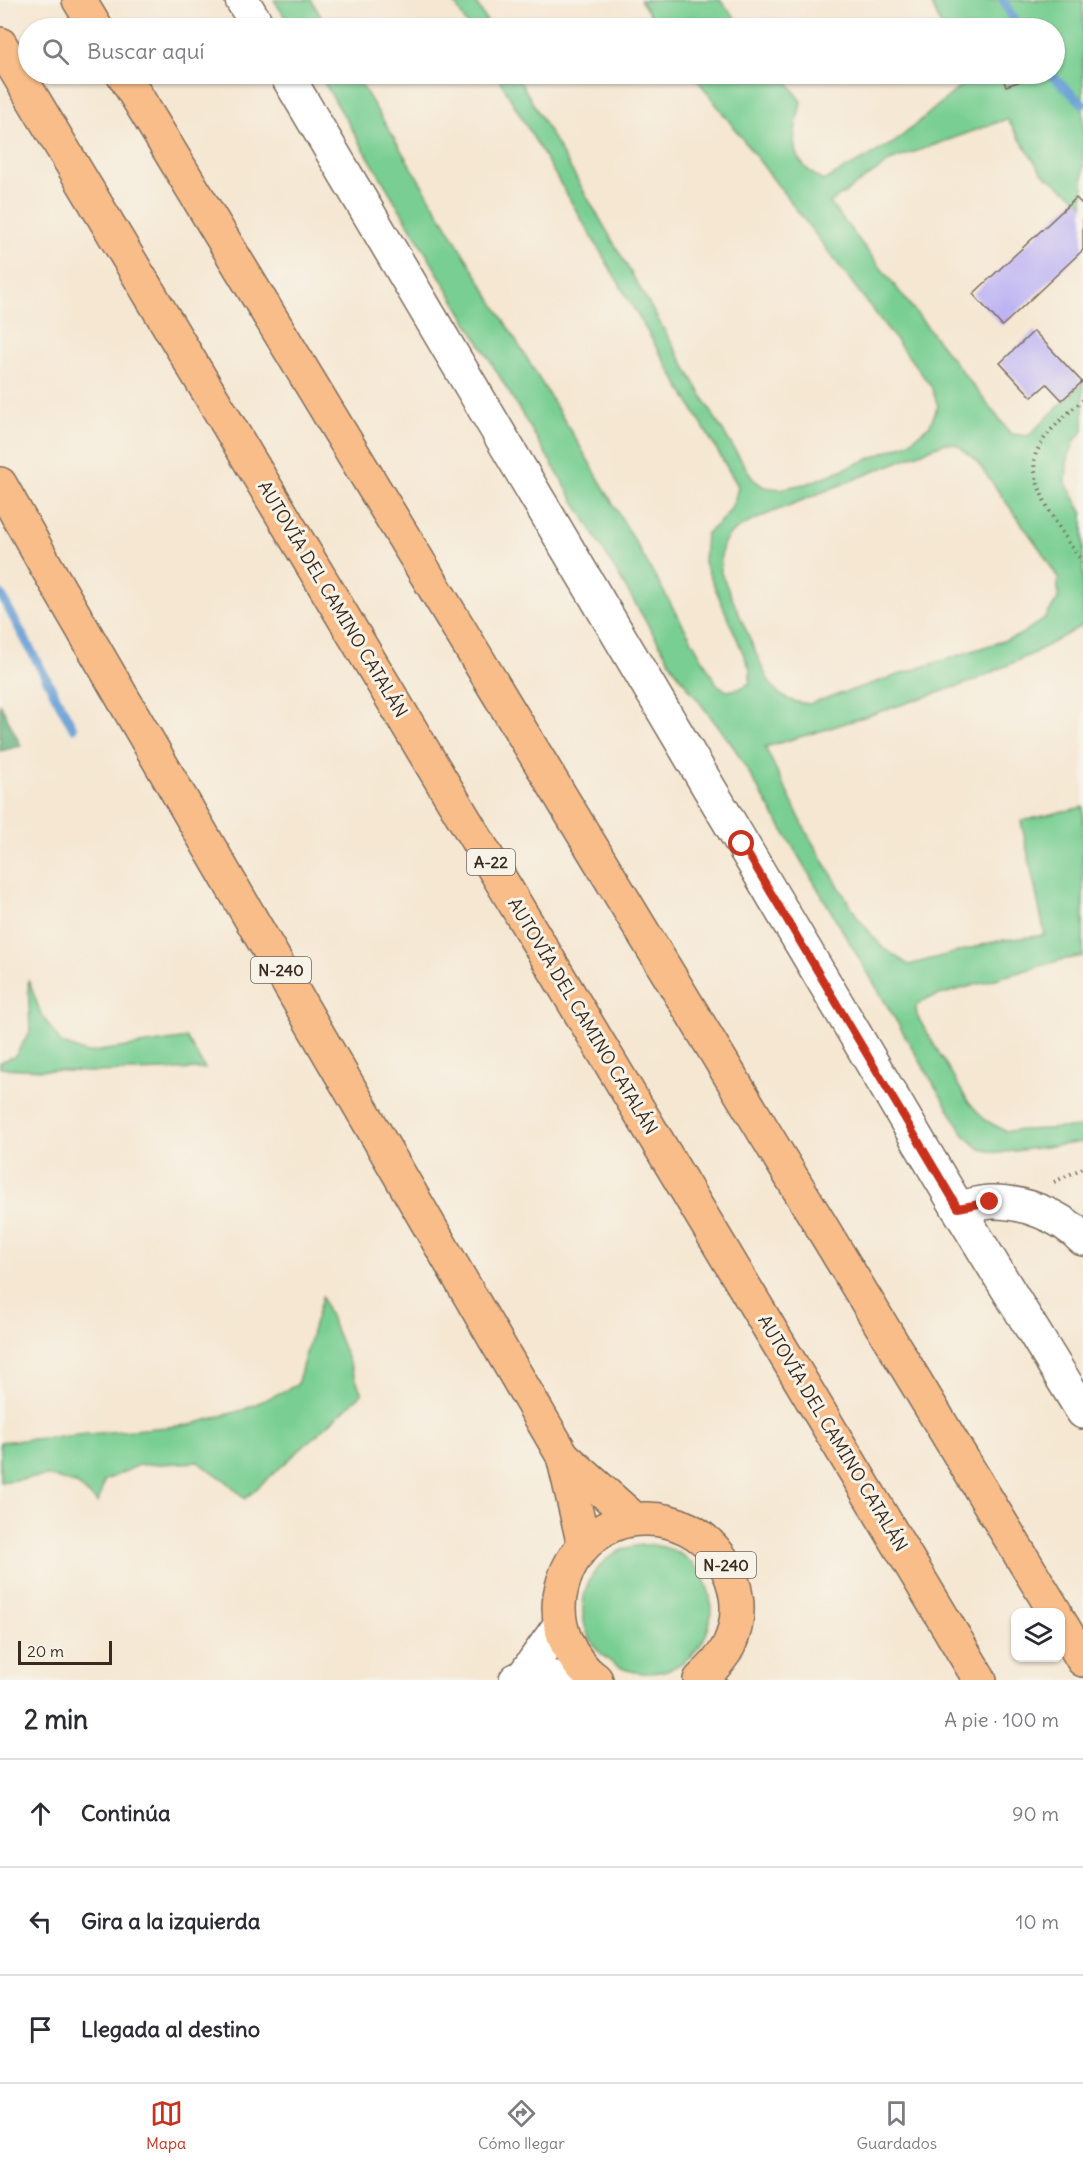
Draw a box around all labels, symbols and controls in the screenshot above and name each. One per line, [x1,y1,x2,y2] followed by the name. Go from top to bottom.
[18,18,1065,84] search box
[39,35,72,68] icon: search
[87,37,204,65] text: Buscar aquí
[253,477,413,721] street label: AUTOVÍA DEL CAMINO CATALÁN
[728,830,754,856] route start
[467,849,515,875] road number: A-22
[503,894,663,1138] street label: AUTOVÍA DEL CAMINO CATALÁN
[251,957,311,983] road number: N-240
[976,1188,1002,1214] route end
[753,1311,913,1555] street label: AUTOVÍA DEL CAMINO CATALÁN
[696,1552,756,1578] road number: N-240
[1011,1608,1065,1662] map controls
[1011,1608,1065,1662] button: layers
[18,1638,112,1666] scale bar
[27,1641,64,1661] text: 20 m
[24,1703,88,1736] text: 2 min
[944,1707,1059,1732] text: A pie · 100 m
[24,1797,57,1830] icon: ahead
[81,1799,170,1827] text: Continúa
[1012,1801,1059,1826] text: 90 m
[24,1905,57,1938] icon: left
[81,1907,260,1935] text: Gira a la izquierda
[1016,1909,1059,1934] text: 10 m
[24,2013,57,2046] icon: arrive
[81,2015,260,2043] text: Llegada al destino
[146,2097,186,2153] tab: Mapa
[478,2097,565,2153] tab: Cómo llegar
[857,2097,937,2153] tab: Guardados

